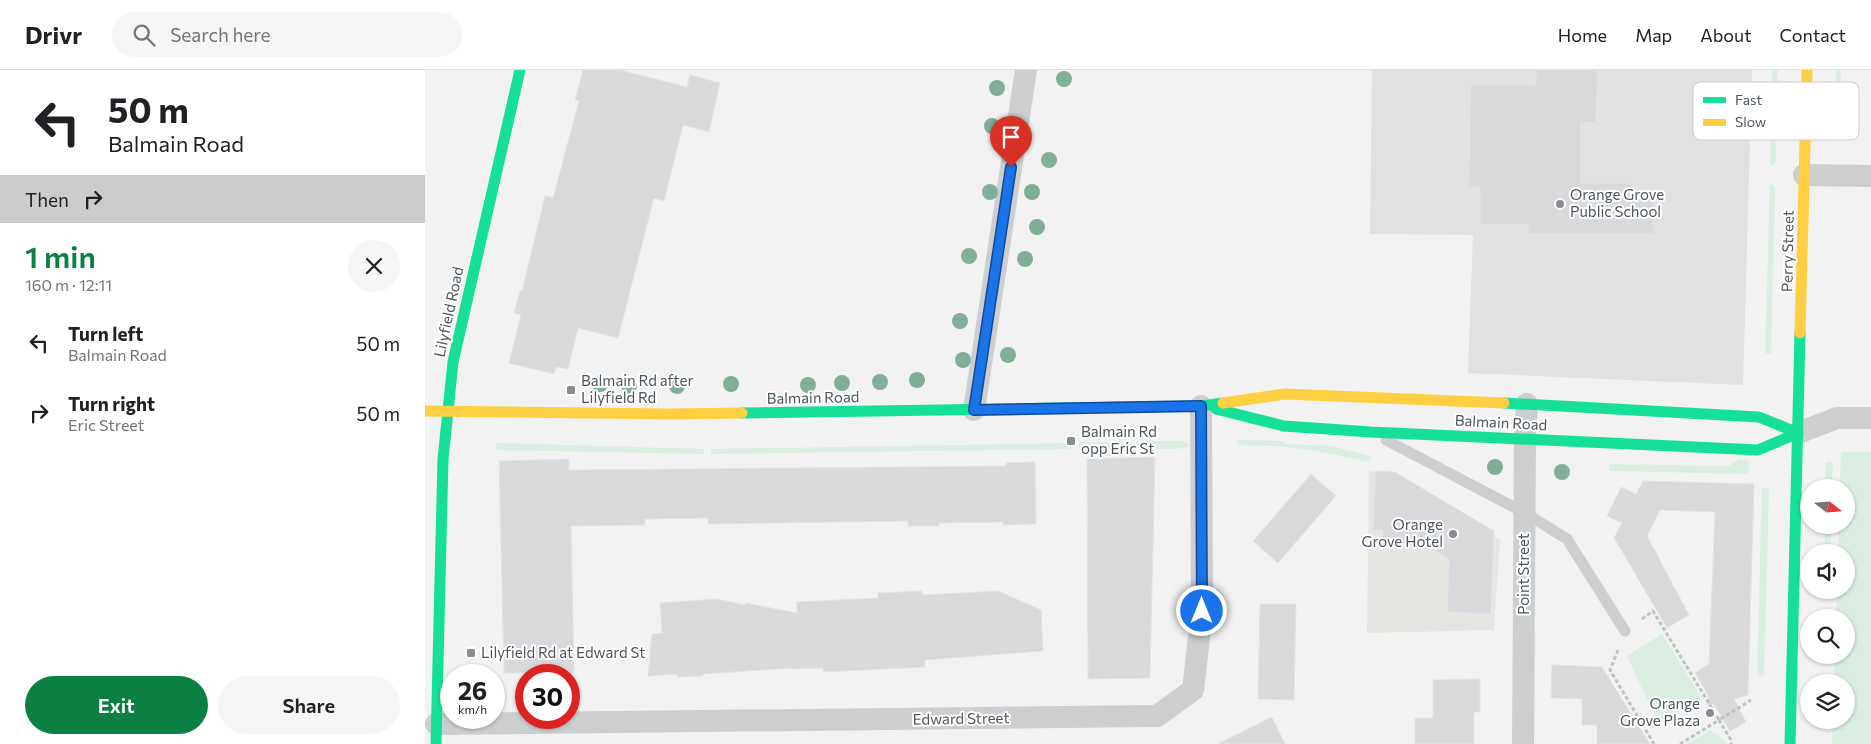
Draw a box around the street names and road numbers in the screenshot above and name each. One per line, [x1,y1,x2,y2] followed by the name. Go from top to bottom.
[1777,210,1797,292] street label: Perry Street
[430,265,466,359] street label: Lilyfield Road
[767,387,859,407] street label: Balmain Road
[1454,411,1548,433] street label: Balmain Road
[1514,533,1532,615] street label: Point Street
[912,708,1010,728] street label: Edward Street

